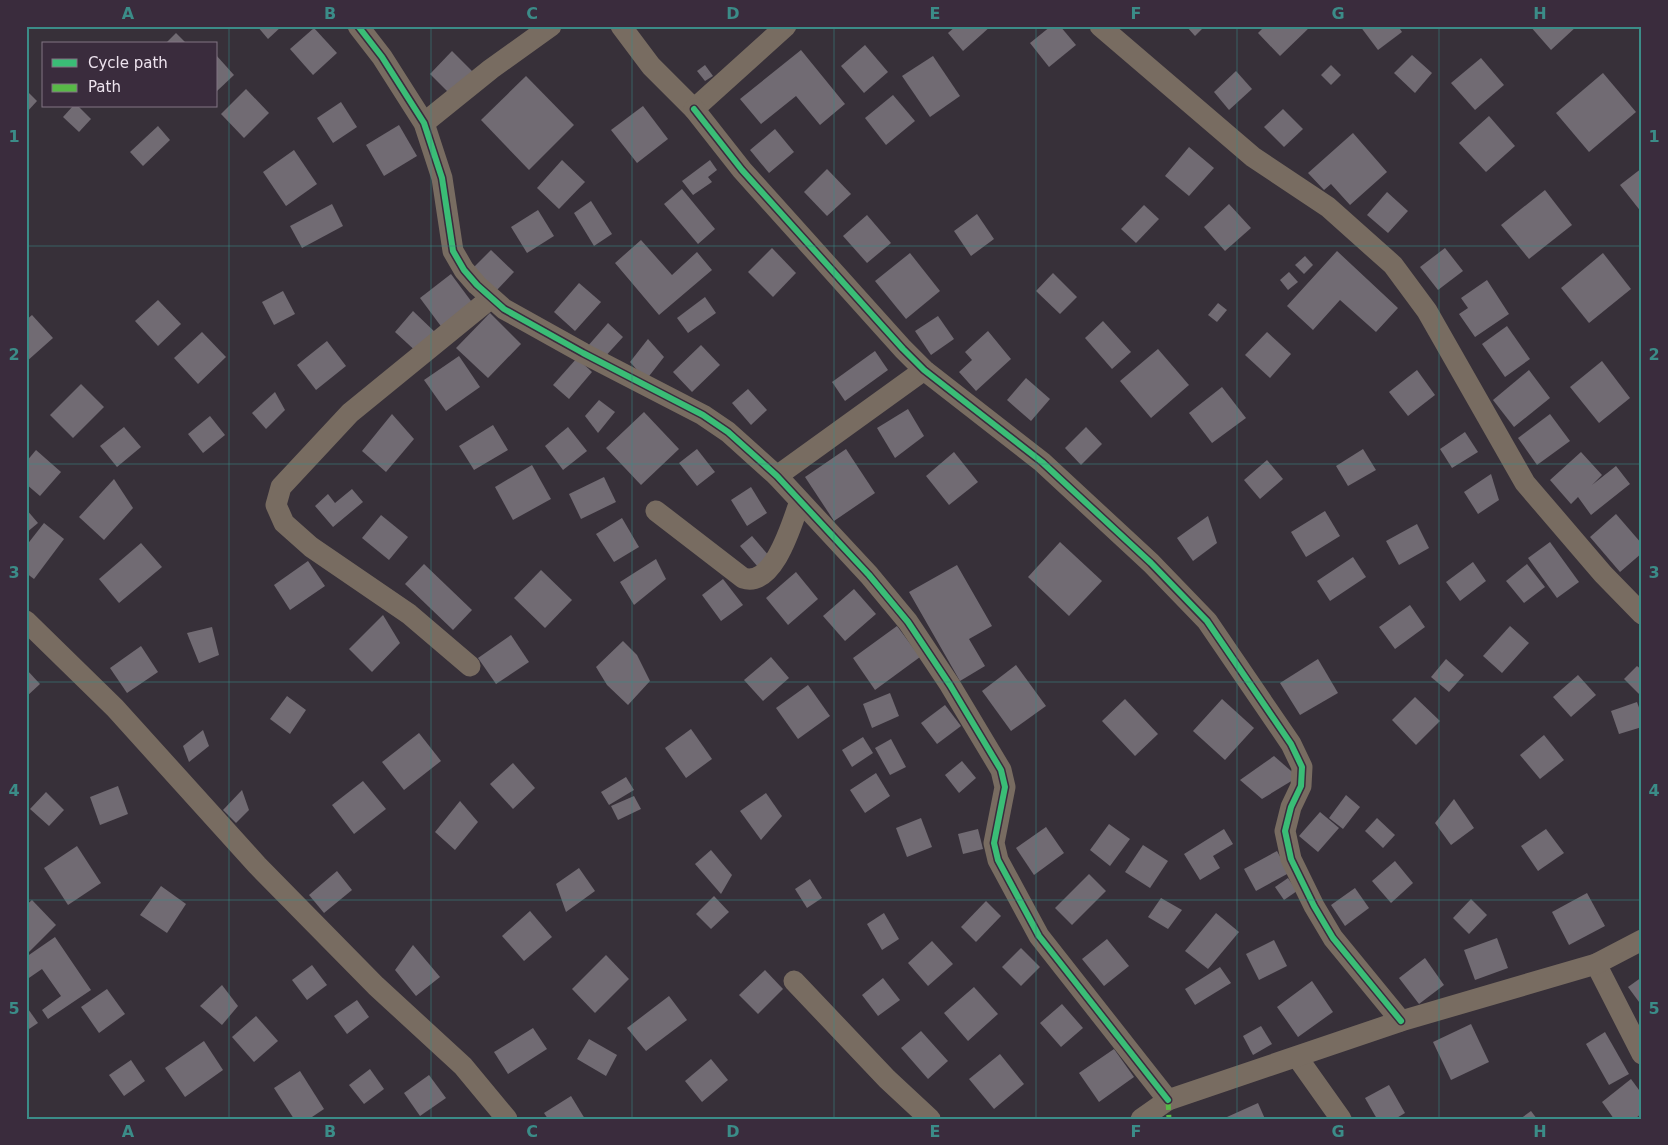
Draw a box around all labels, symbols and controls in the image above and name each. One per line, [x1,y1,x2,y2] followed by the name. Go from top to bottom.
[122,4,135,23] text: A
[324,4,336,23] text: B
[526,4,538,23] text: C
[726,4,740,23] text: D
[930,4,940,23] text: E
[1131,4,1141,23] text: F
[1331,4,1345,23] text: G
[1533,4,1547,23] text: H
[42,42,218,108] legend
[88,54,168,72] text: Cycle path
[88,78,121,96] text: Path
[8,127,20,146] text: 1
[1648,127,1660,146] text: 1
[8,345,20,364] text: 2
[1648,345,1660,364] text: 2
[8,563,20,582] text: 3
[1648,563,1660,582] text: 3
[8,781,20,800] text: 4
[1648,781,1660,800] text: 4
[8,999,20,1018] text: 5
[1648,999,1660,1018] text: 5
[122,1122,135,1141] text: A
[324,1122,336,1141] text: B
[526,1122,538,1141] text: C
[726,1122,740,1141] text: D
[930,1122,940,1141] text: E
[1131,1122,1141,1141] text: F
[1331,1122,1345,1141] text: G
[1533,1122,1547,1141] text: H

